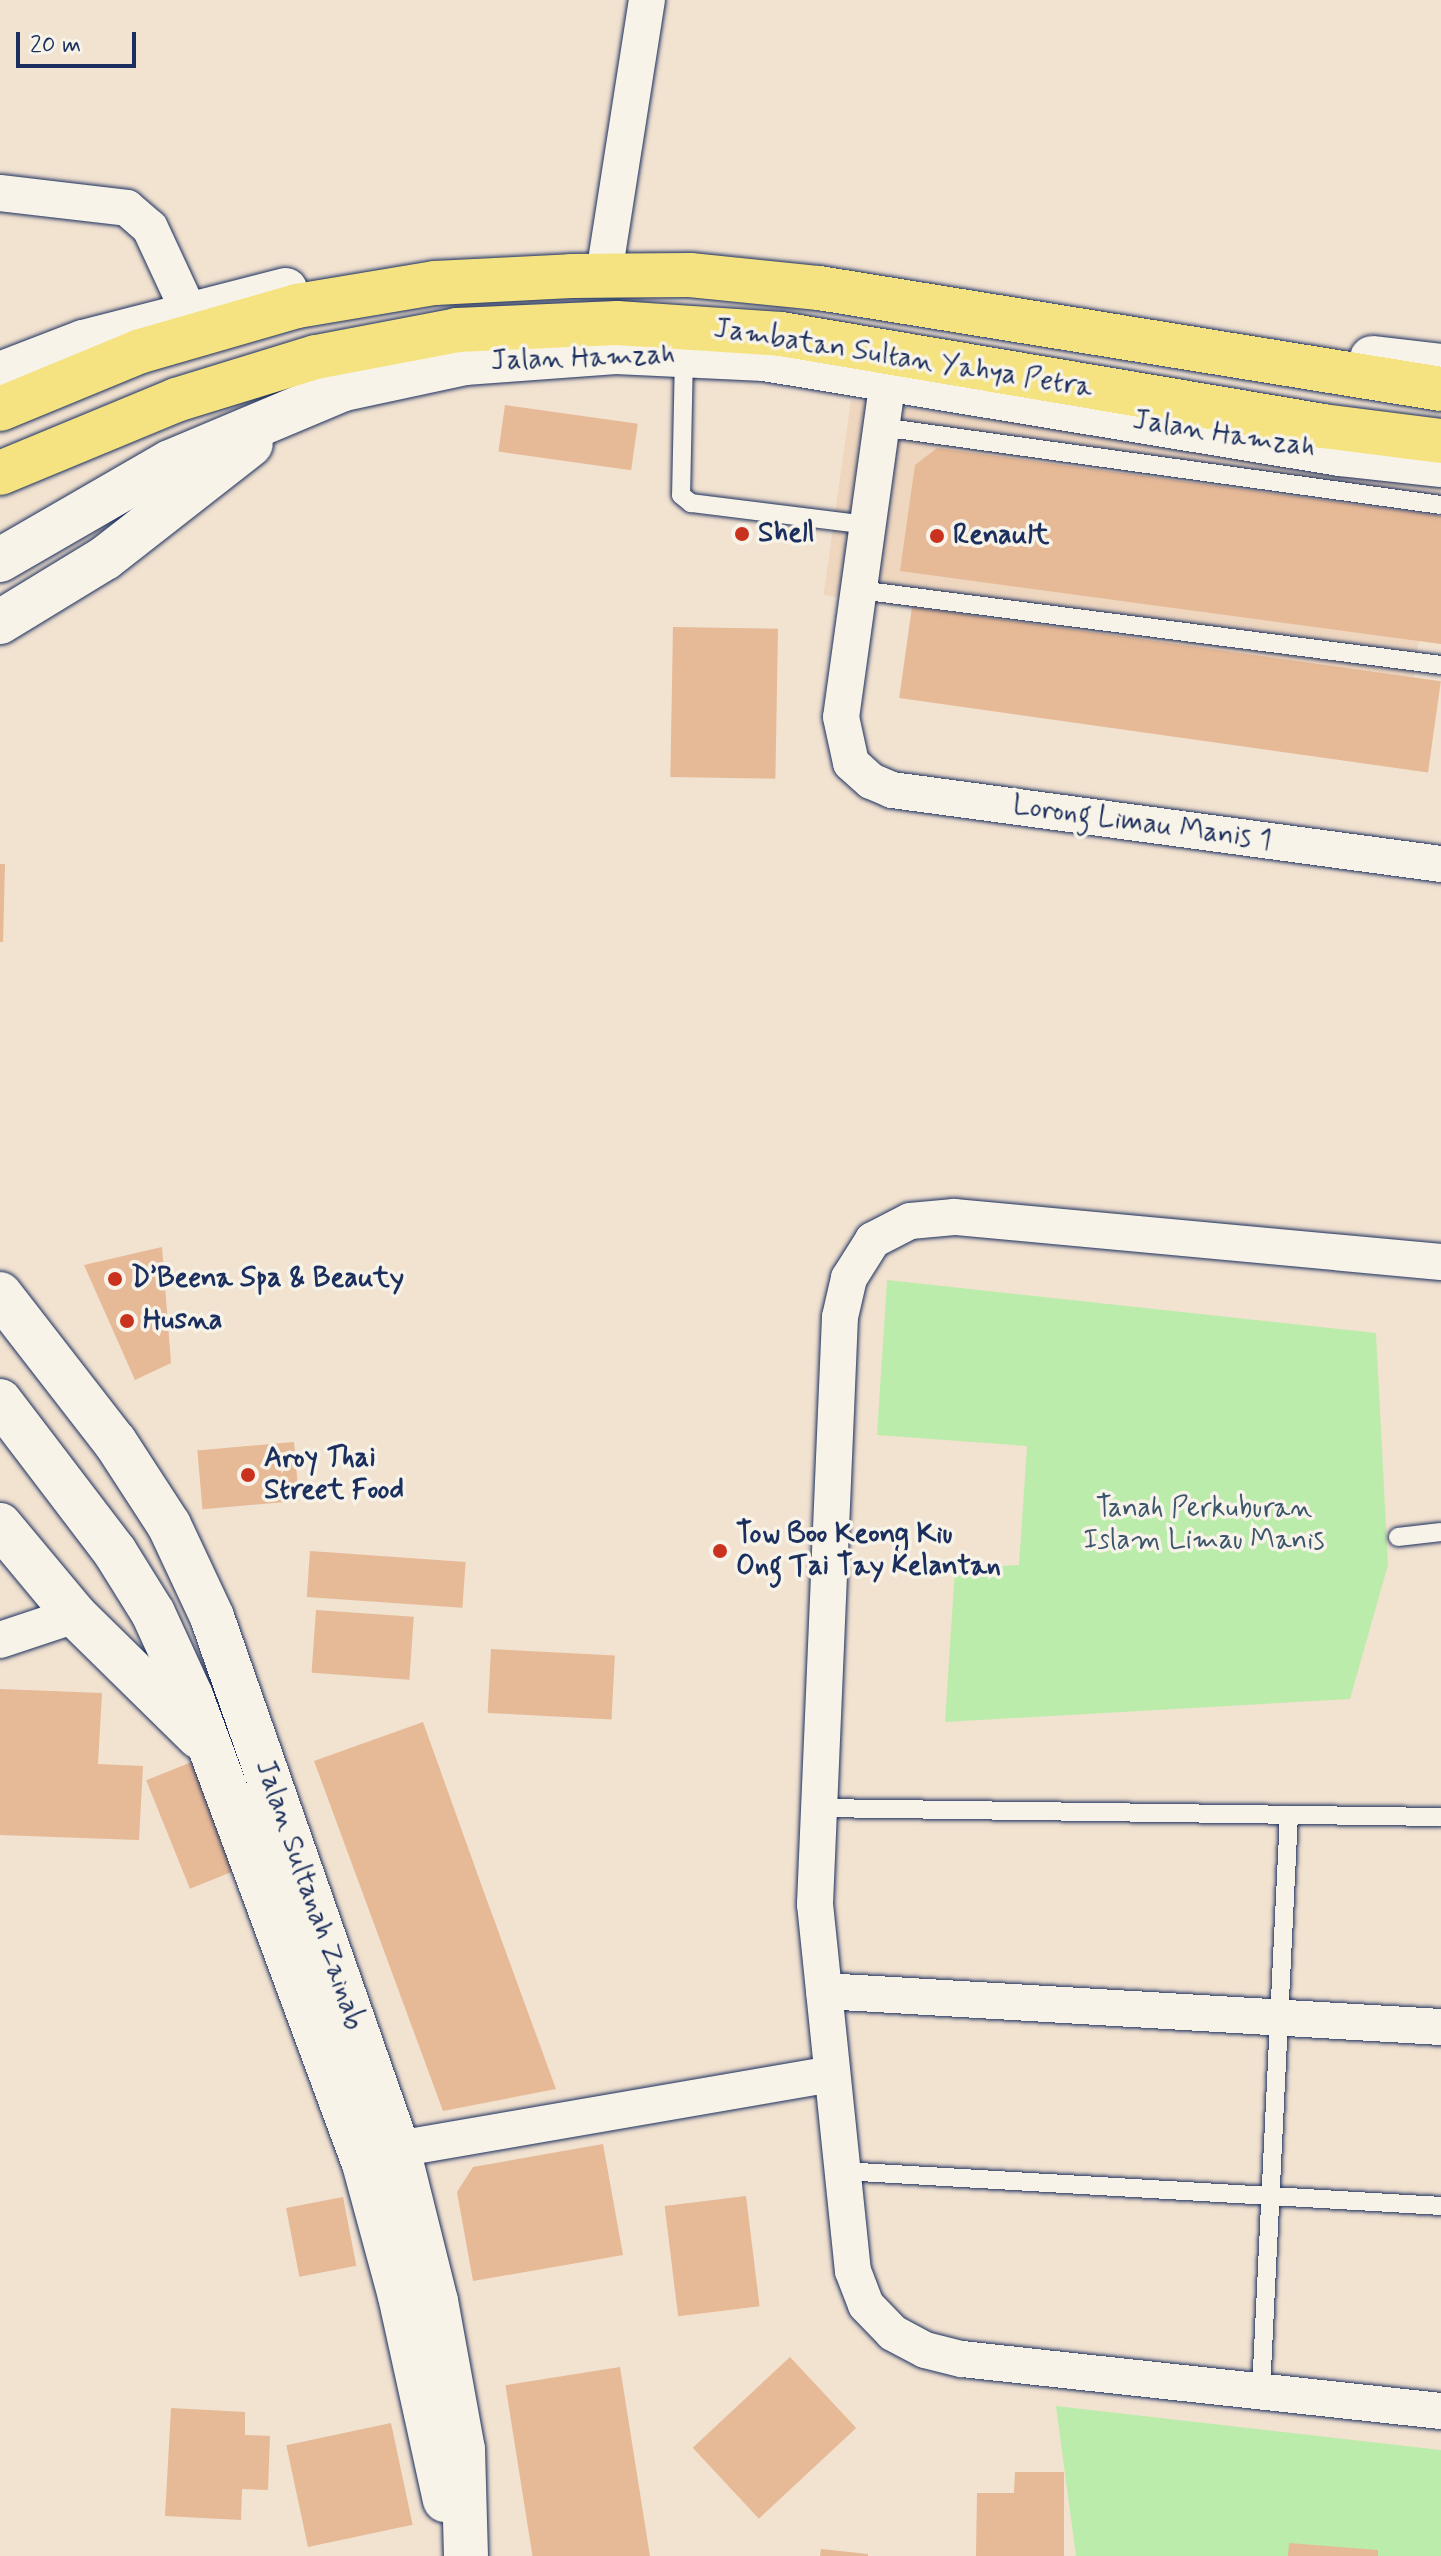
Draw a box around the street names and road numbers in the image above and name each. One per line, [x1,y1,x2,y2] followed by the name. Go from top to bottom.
[718,314,1088,404] street label: Jambatan Sultan Yahya Petra
[492,339,674,379] street label: Jalan Hamzah
[1132,404,1316,466] street label: Jalan Hamzah
[1008,789,1276,859] street label: Lorong Limau Manis 1
[247,1755,371,2035] street label: Jalan Sultanah Zainab

